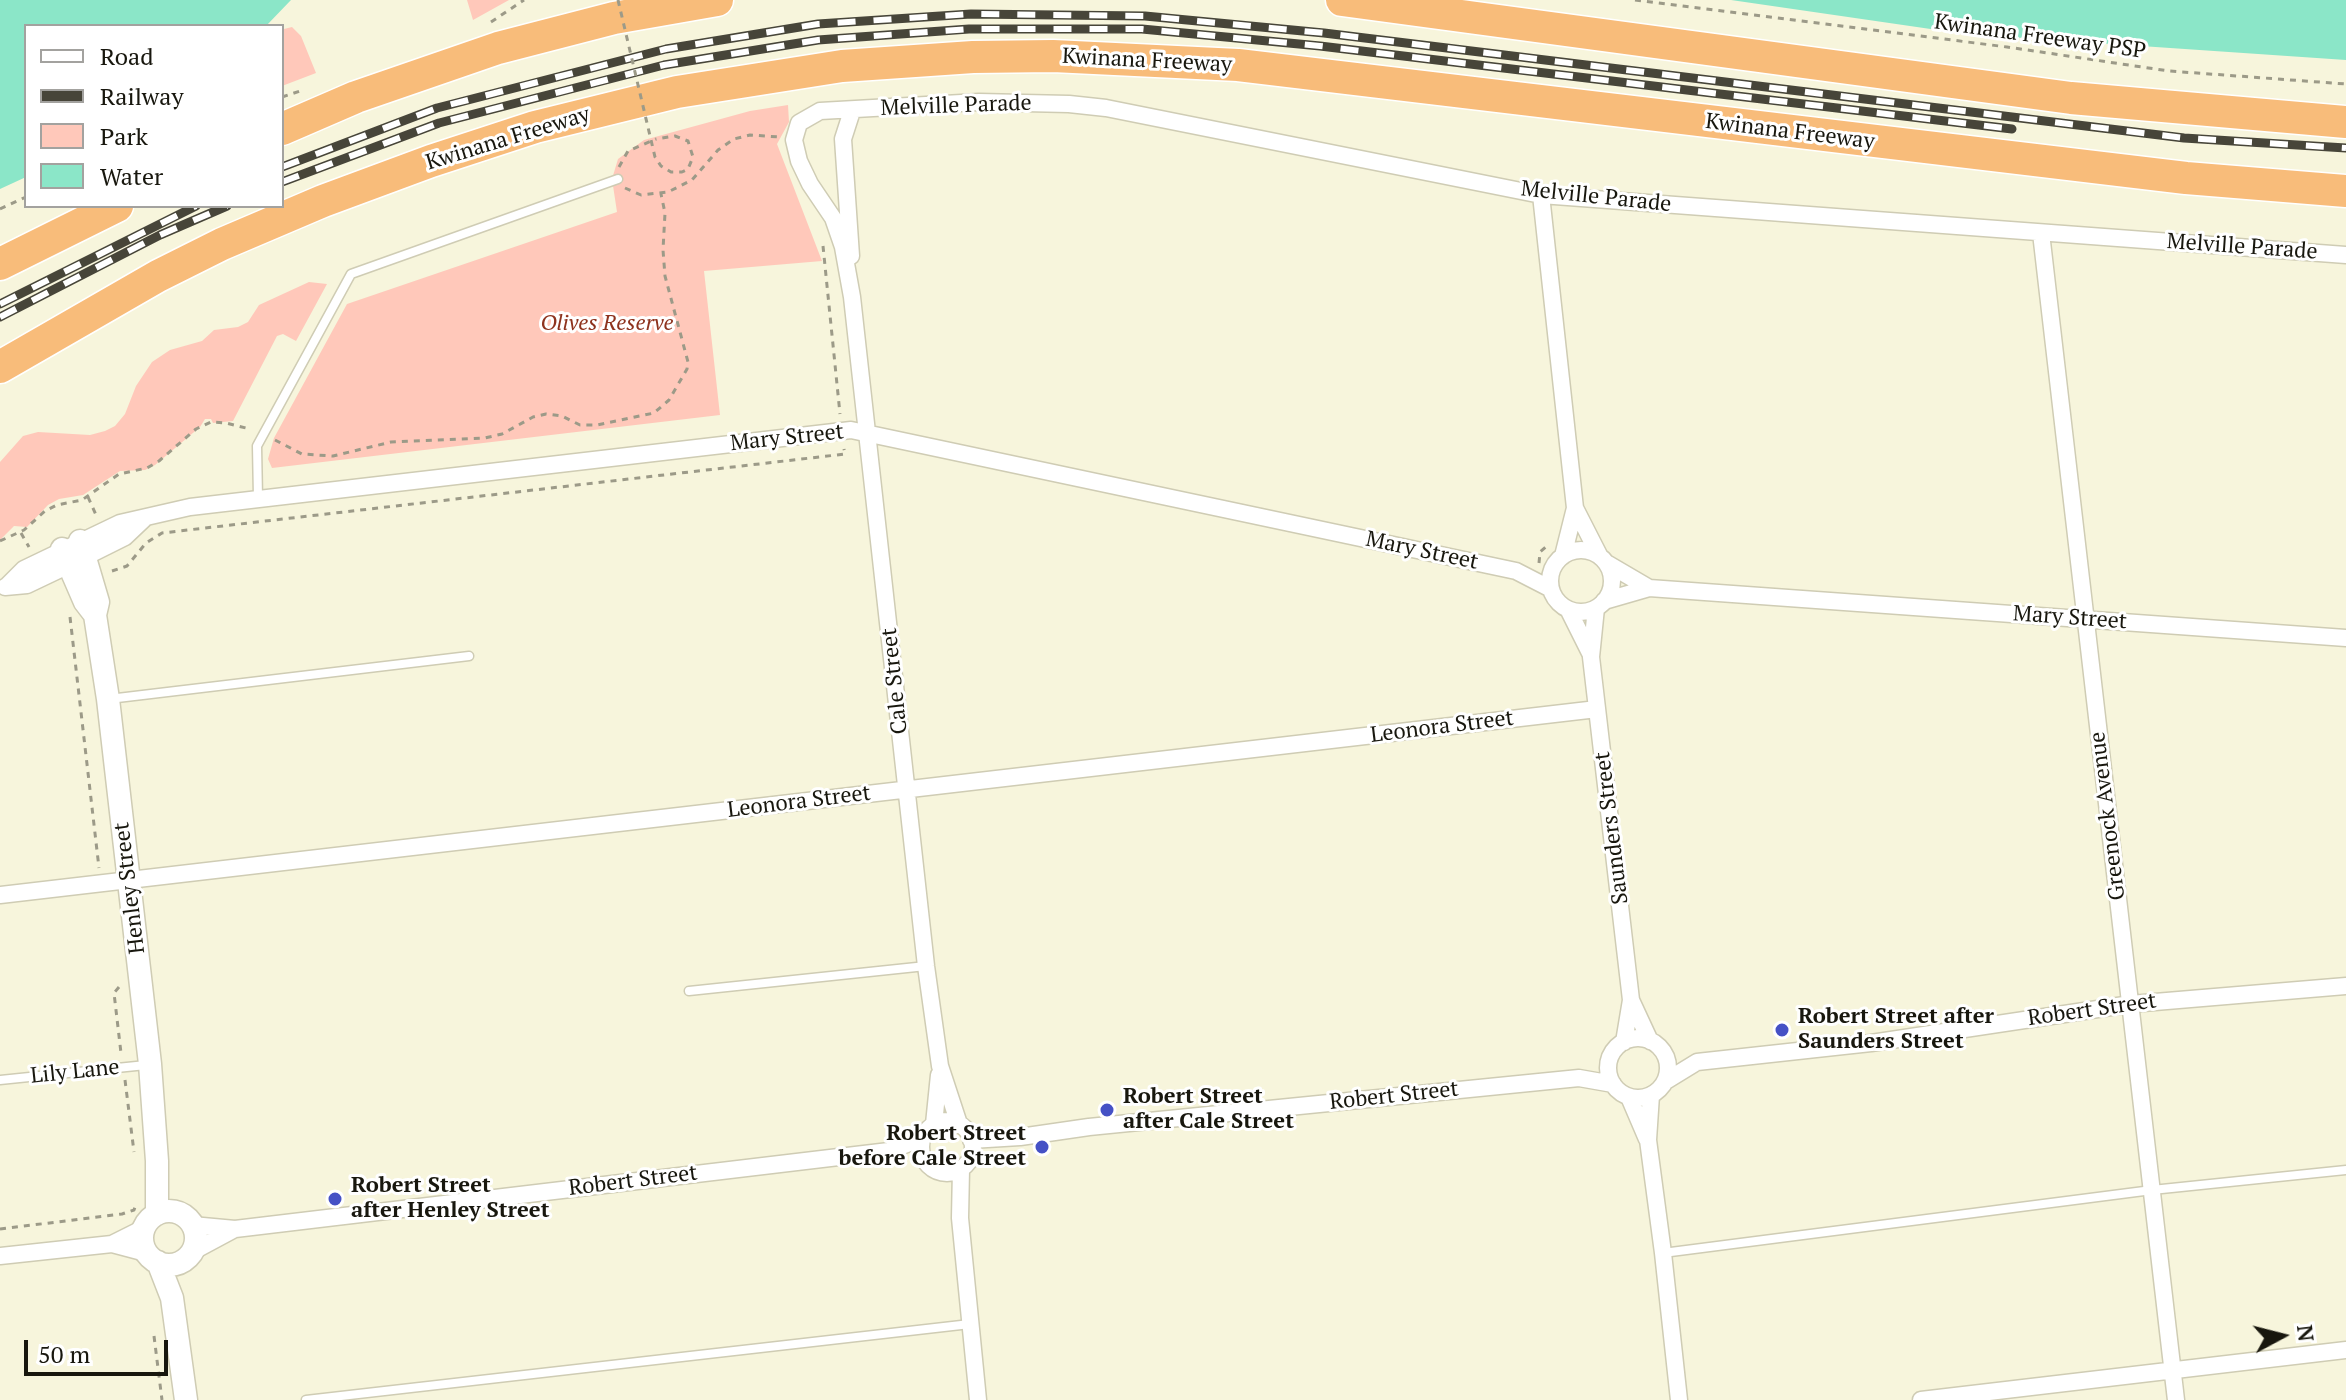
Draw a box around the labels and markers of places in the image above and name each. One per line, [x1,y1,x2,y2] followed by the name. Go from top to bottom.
[1798,1004,1994,1056] place label: Robert Street after Saunders Street
[1773,1021,1791,1039] marker: Robert Street after Saunders Street
[1123,1084,1294,1136] place label: Robert Street after Cale Street
[1098,1101,1116,1119] marker: Robert Street after Cale Street
[838,1121,1026,1172] place label: Robert Street before Cale Street
[1033,1138,1051,1156] marker: Robert Street before Cale Street
[351,1173,549,1224] place label: Robert Street after Henley Street
[326,1190,344,1208] marker: Robert Street after Henley Street

